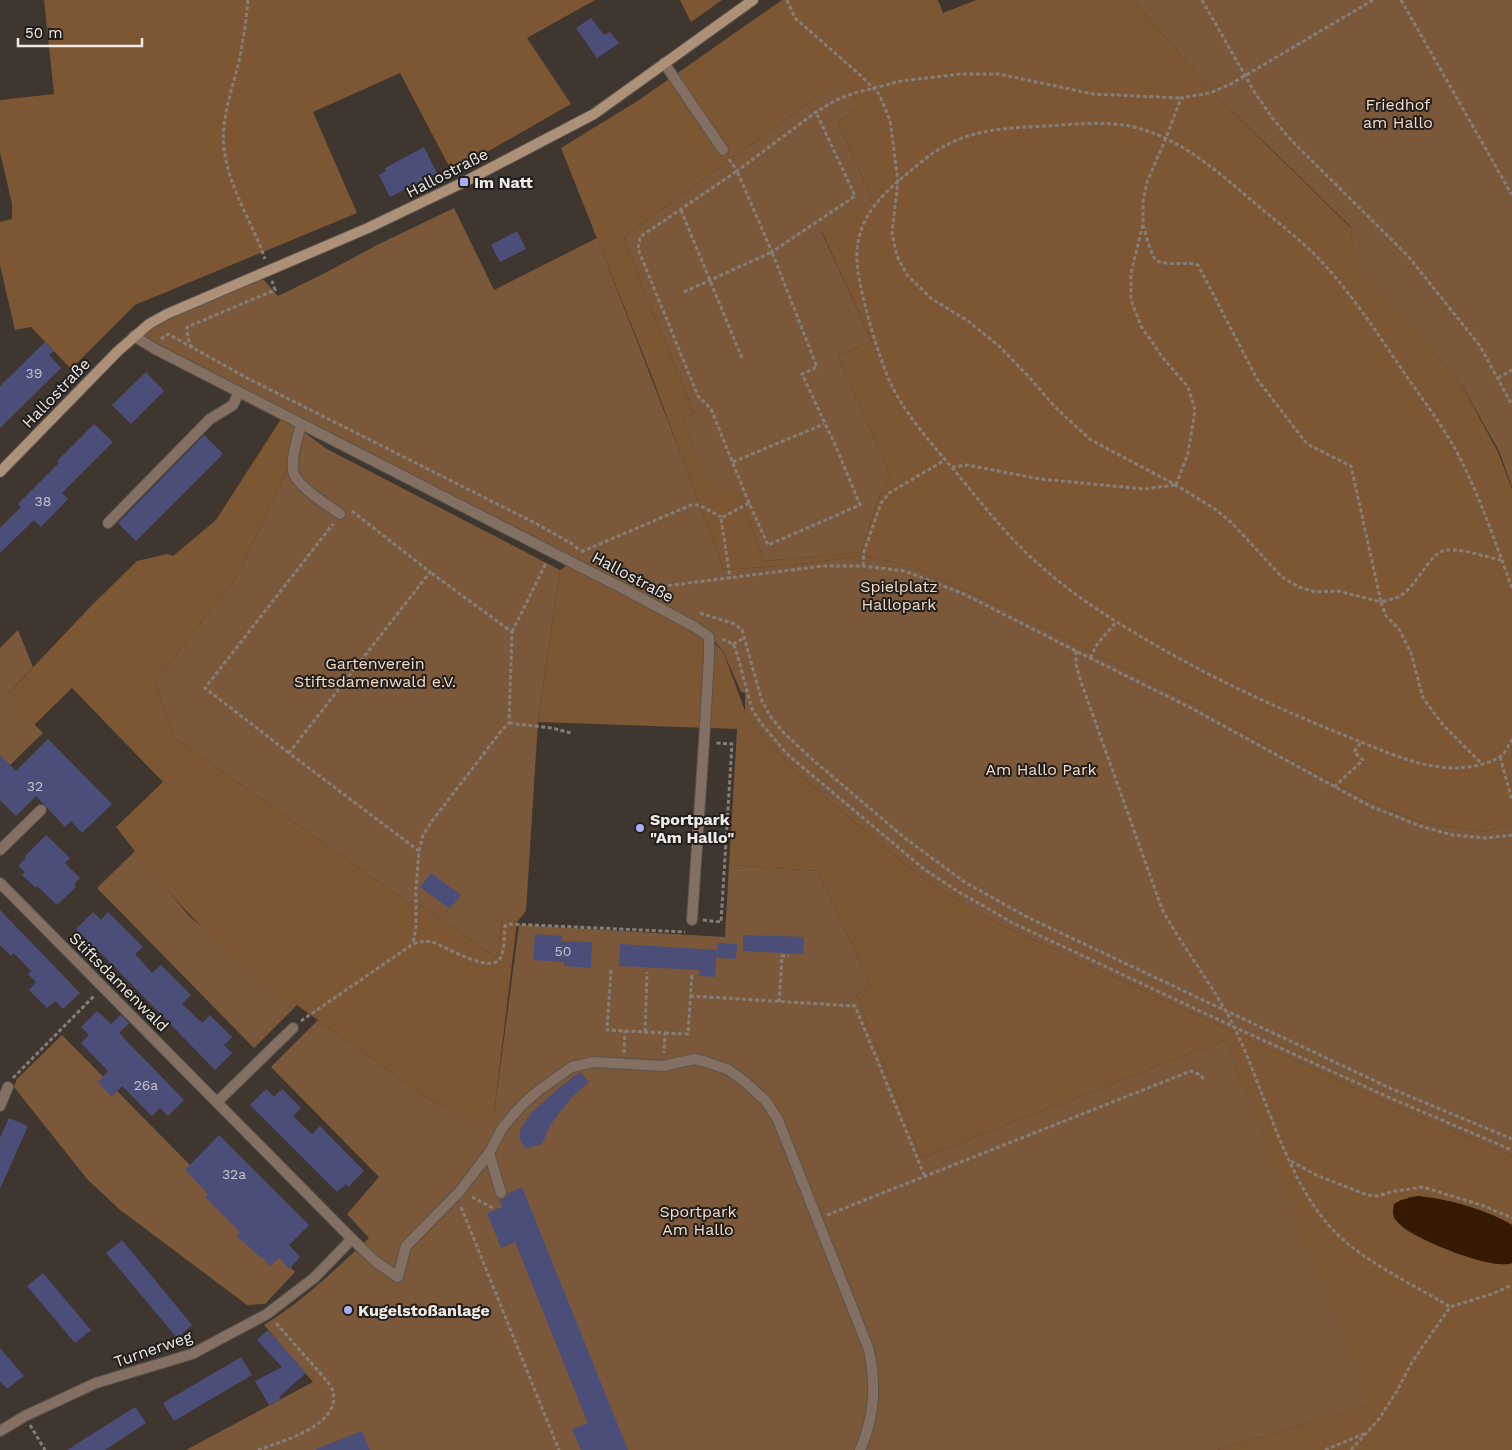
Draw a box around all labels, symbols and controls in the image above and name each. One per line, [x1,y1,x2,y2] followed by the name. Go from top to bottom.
[18,15,141,47] scale bar
[25,24,62,42] text: 50 m
[1363,95,1433,132] park label: Friedhof am Hallo
[403,144,491,202] street label: Hallostraße
[474,173,533,192] place label: Im Natt
[458,176,470,188] marker: Im Natt
[18,354,94,432] street label: Hallostraße
[26,365,42,381] house number: 39
[35,493,51,509] house number: 38
[589,548,677,606] street label: Hallostraße
[860,577,938,614] park label: Spielplatz Hallopark
[294,654,456,691] park label: Gartenverein Stiftsdamenwald e.V.
[985,760,1097,779] park label: Am Hallo Park
[27,778,43,794] house number: 32
[650,810,734,847] place label: Sportpark "Am Hallo"
[634,822,646,834] marker: Sportpark "Am Hallo"
[65,928,173,1036] street label: Stiftsdamenwald
[555,943,571,959] house number: 50
[134,1077,158,1093] house number: 26a
[222,1166,246,1182] house number: 32a
[659,1202,737,1239] park label: Sportpark Am Hallo
[358,1301,490,1320] place label: Kugelstoßanlage
[342,1304,354,1316] marker: Kugelstoßanlage
[111,1327,195,1371] street label: Turnerweg

